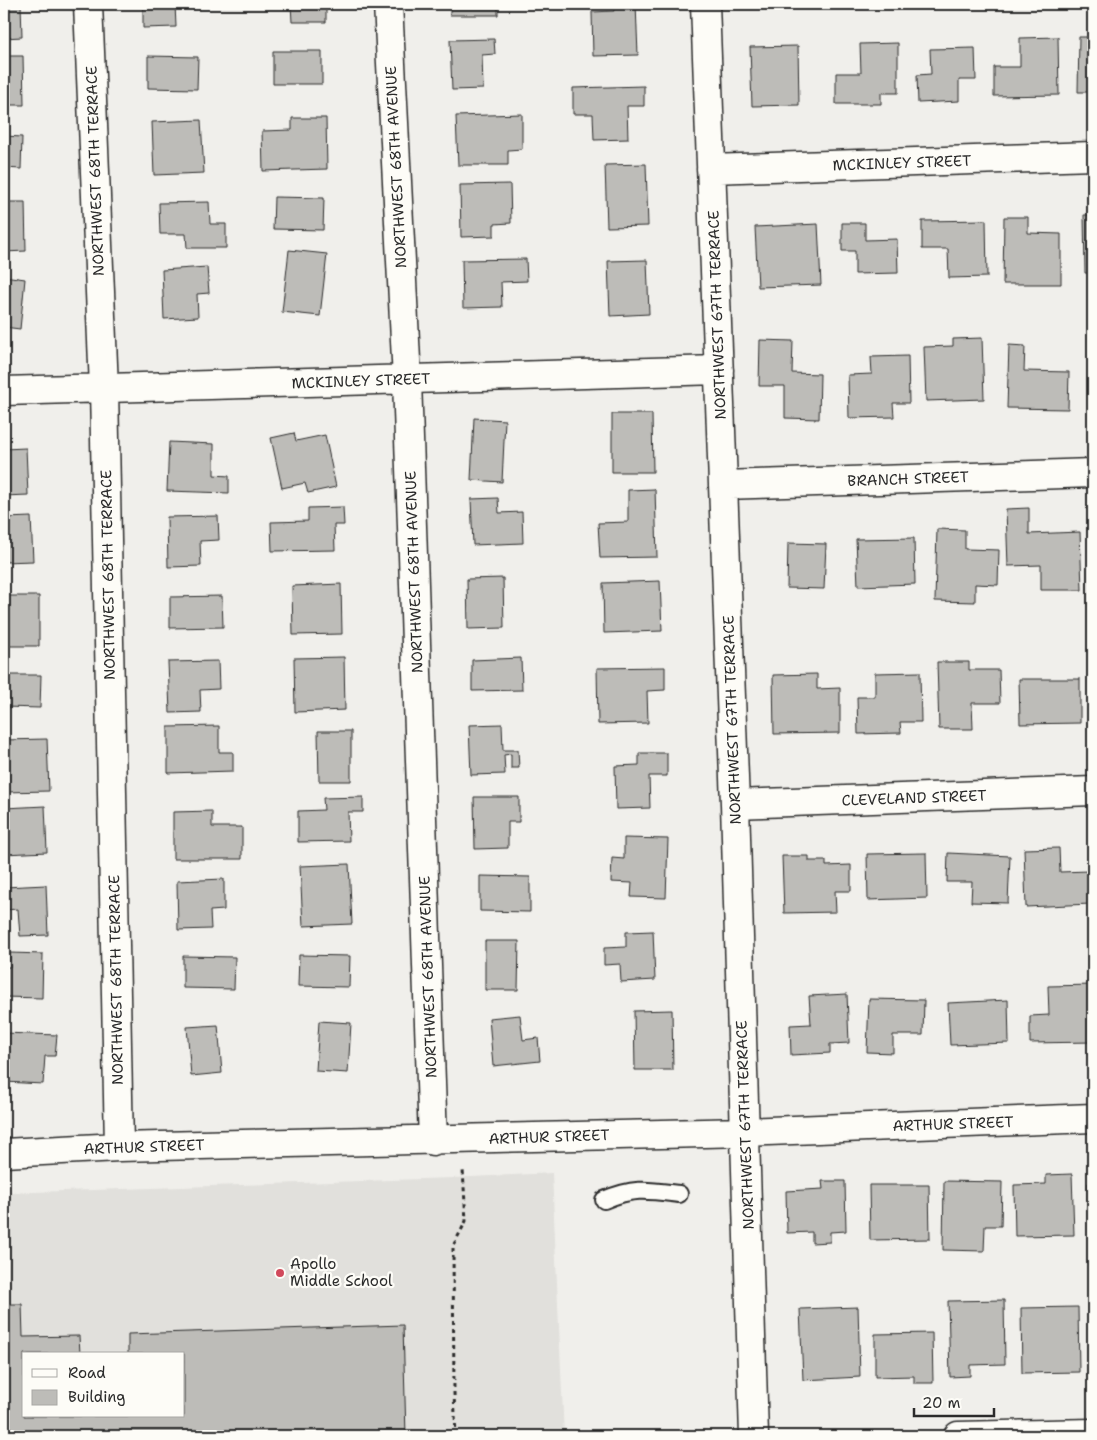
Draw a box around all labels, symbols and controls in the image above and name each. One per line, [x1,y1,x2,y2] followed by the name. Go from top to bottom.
[381,65,411,269] street label: NORTHWEST 68TH AVENUE
[81,66,109,276] street label: NORTHWEST 68TH TERRACE
[832,151,972,175] street label: MCKINLEY STREET
[703,210,731,420] street label: NORTHWEST 67TH TERRACE
[291,369,431,393] street label: MCKINLEY STREET
[847,467,969,491] street label: BRANCH STREET
[96,470,120,680] street label: NORTHWEST 68TH TERRACE
[400,470,428,674] street label: NORTHWEST 68TH AVENUE
[718,615,746,825] street label: NORTHWEST 67TH TERRACE
[841,785,987,811] street label: CLEVELAND STREET
[104,875,128,1085] street label: NORTHWEST 68TH TERRACE
[414,875,442,1079] street label: NORTHWEST 68TH AVENUE
[731,1020,759,1230] street label: NORTHWEST 67TH TERRACE
[892,1112,1014,1136] street label: ARTHUR STREET
[488,1125,610,1149] street label: ARTHUR STREET
[83,1135,205,1159] street label: ARTHUR STREET
[290,1254,393,1291] place label: Apollo Middle School
[274,1267,286,1279] marker: Apollo Middle School
[22,1352,185,1418] legend
[68,1363,106,1383] text: Road
[914,1385,994,1417] scale bar
[68,1387,125,1407] text: Building
[922,1393,961,1413] text: 20 m

